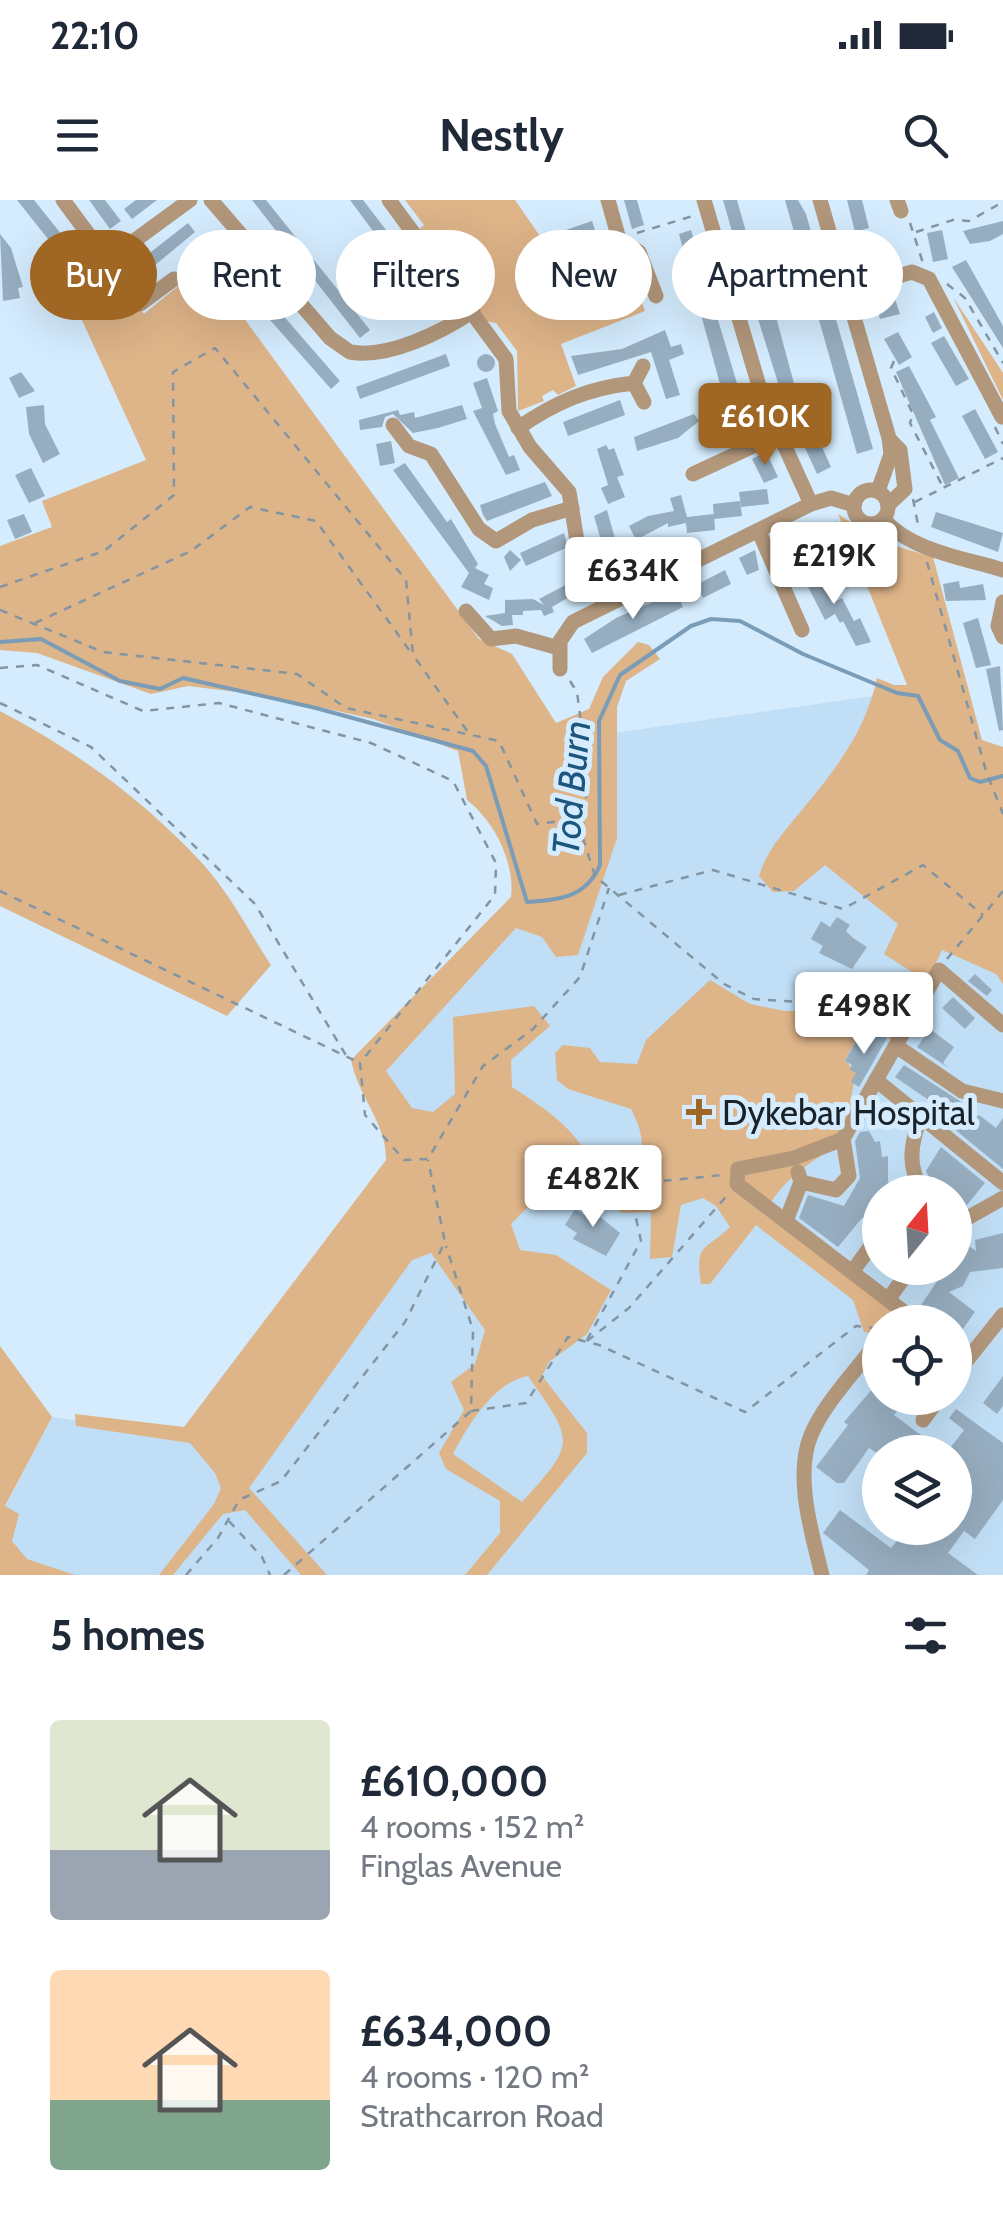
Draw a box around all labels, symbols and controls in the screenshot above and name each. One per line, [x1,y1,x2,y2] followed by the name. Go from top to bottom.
[50,12,140,59] text: 22:10
[50,108,105,163] icon: menu
[439,108,564,162] text: Nestly
[898,108,953,163] icon: search
[30,230,157,320] chip: Buy
[177,230,316,320] chip: Rent
[336,230,495,320] chip: Filters
[515,230,652,320] chip: New
[672,230,903,320] chip: Apartment
[695,383,835,468] pin: £610K
[720,396,810,435] text: £610K
[764,522,904,607] pin: £219K
[792,535,876,574] text: £219K
[563,537,703,622] pin: £634K
[587,550,679,589] text: £634K
[542,719,600,857] water label: Tod Burn
[794,972,934,1057] pin: £498K
[817,985,911,1024] text: £498K
[722,1091,976,1134] place label: Dykebar Hospital
[686,1099,712,1125] marker: Dykebar Hospital
[523,1145,663,1230] pin: £482K
[547,1158,639,1197] text: £482K
[862,1175,972,1285] north arrow
[862,1175,972,1545] map controls
[862,1305,972,1415] button: locate
[862,1435,972,1545] button: layers
[898,1608,953,1663] icon: filters
[50,1609,205,1661] text: 5 homes
[360,1755,548,1807] text: £610,000
[130,1760,250,1880] icon: home
[360,1807,584,1846] text: 4 rooms · 152 m²
[360,1846,562,1885] text: Finglas Avenue
[360,2005,553,2057] text: £634,000
[130,2010,250,2130] icon: home
[360,2057,589,2096] text: 4 rooms · 120 m²
[360,2096,604,2135] text: Strathcarron Road

